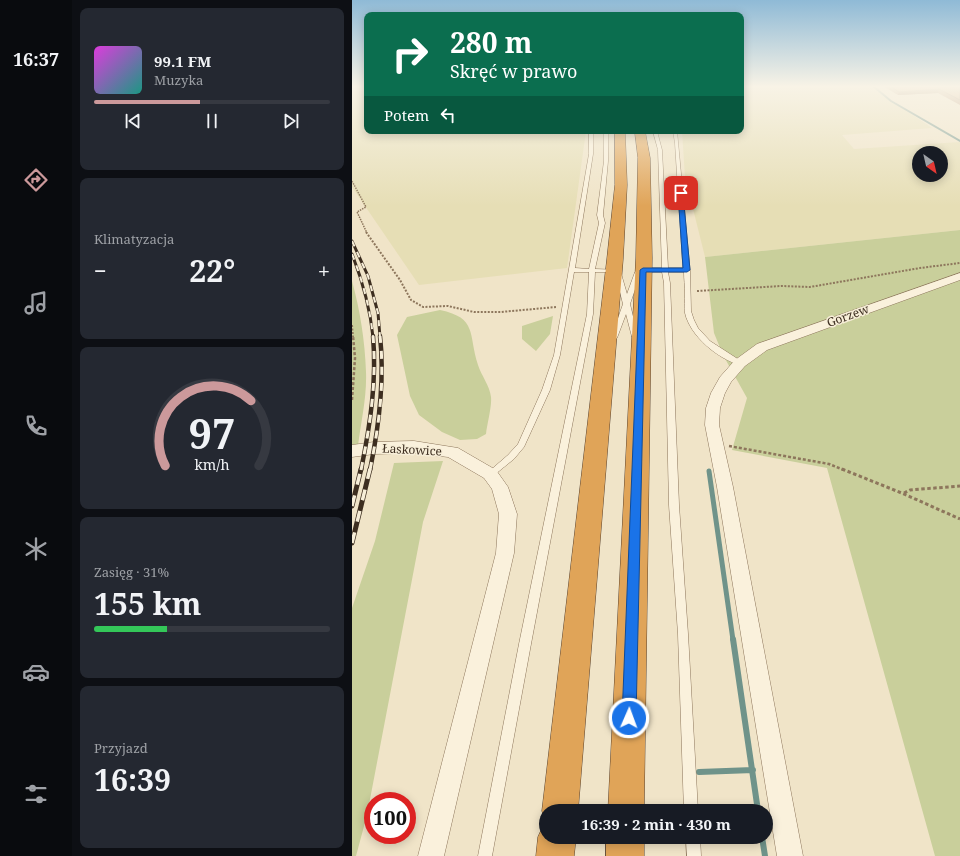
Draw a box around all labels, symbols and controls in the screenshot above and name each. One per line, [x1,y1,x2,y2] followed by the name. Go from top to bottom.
[450,23,532,61] text: 280 m
[384,28,436,80] icon: right
[13,47,59,71] text: 16:37
[154,51,211,71] text: 99.1 FM
[450,59,577,83] text: Skręć w prawo
[154,71,203,89] text: Muzyka
[437,104,459,126] icon: left
[384,105,429,125] text: Potem
[122,110,144,132] icon: previous
[201,110,223,132] icon: pause
[280,110,302,132] icon: next
[912,146,948,182] north arrow
[912,146,948,182] map controls
[22,166,50,194] icon: directions
[664,176,698,210] pin
[670,182,692,204] icon: arrive
[94,230,174,248] text: Klimatyzacja
[189,250,235,291] text: 22°
[94,255,107,285] text: −
[318,255,330,285] text: +
[22,289,50,317] icon: music
[824,300,872,331] street label: Gorzew
[188,405,236,461] text: 97
[22,412,50,440] icon: phone
[382,439,442,460] street label: Łaskowice
[194,455,230,474] text: km/h
[22,535,50,563] icon: climate
[94,563,169,581] text: Zasięg · 31%
[94,583,201,624] text: 155 km
[22,658,50,686] icon: car
[608,697,650,739] position arrow
[94,739,148,757] text: Przyjazd
[94,759,171,800] text: 16:39
[22,780,50,808] icon: filters
[364,792,416,844] speed limit sign: 100
[581,814,731,834] text: 16:39 · 2 min · 430 m

